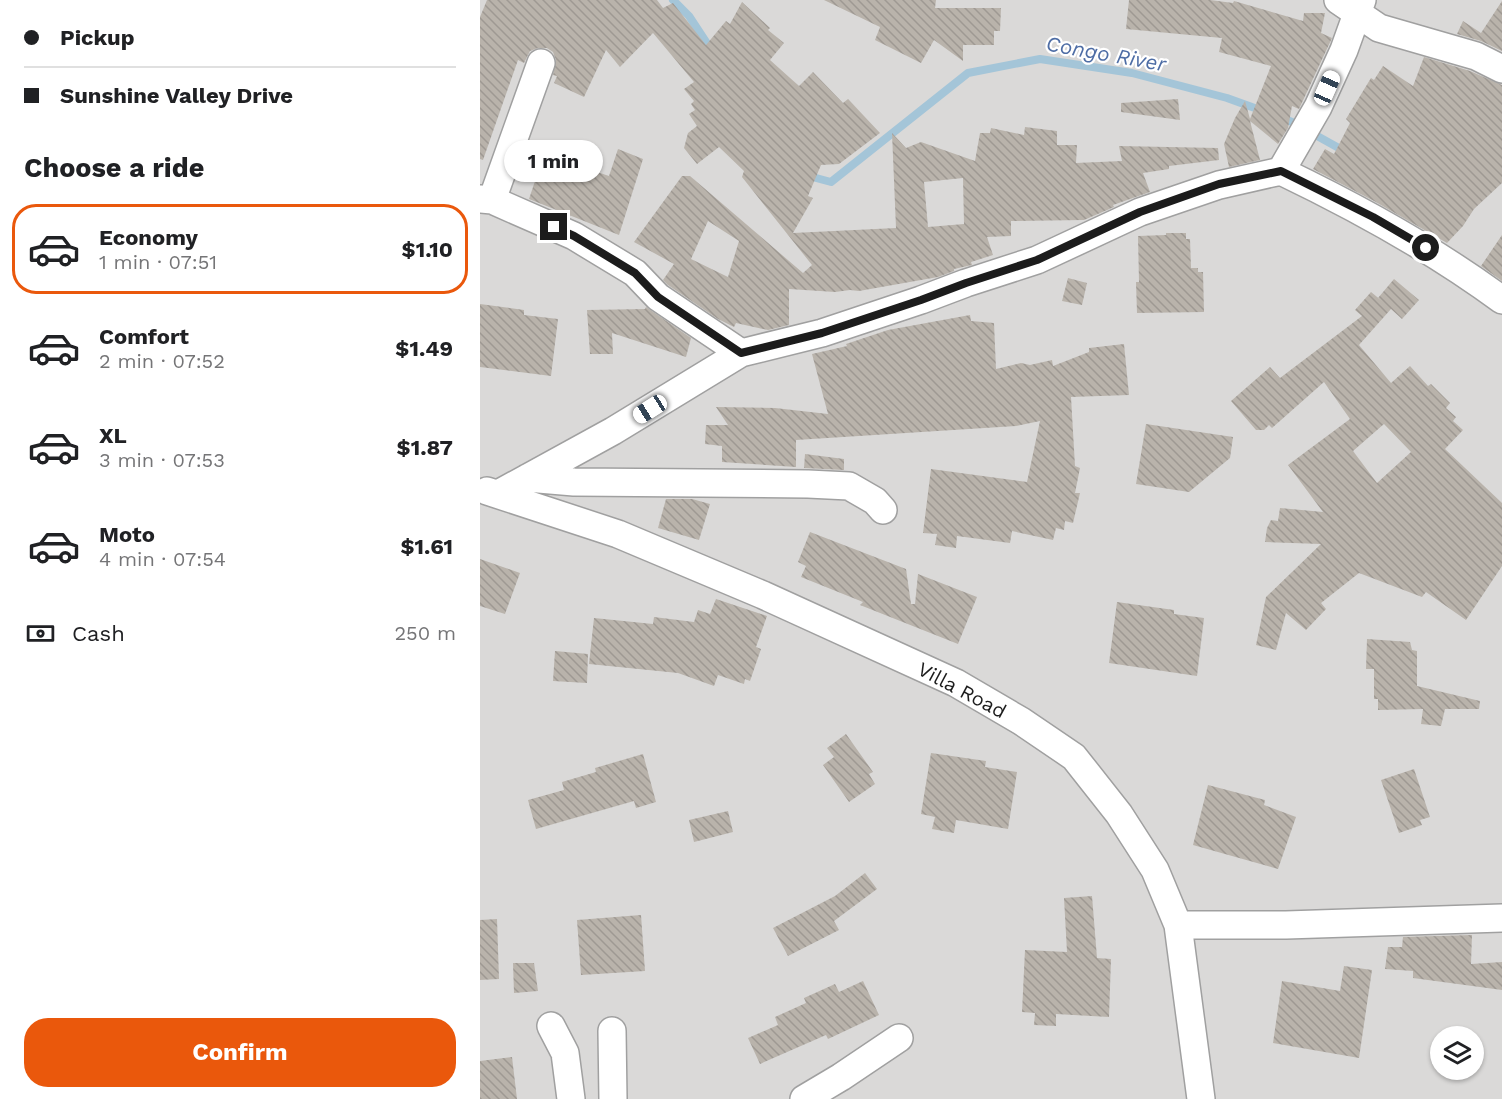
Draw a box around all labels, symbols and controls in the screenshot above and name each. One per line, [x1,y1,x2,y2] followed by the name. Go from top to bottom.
[60,25,135,50] text: Pickup
[1044,31,1169,76] water label: Congo River
[1311,68,1343,108] car
[60,83,293,108] text: Sunshine Valley Drive
[505,140,604,182] callout: 1 min
[528,149,579,173] text: 1 min
[24,152,204,184] text: Choose a ride
[540,213,567,240] route end
[27,222,81,276] icon: car
[99,225,198,250] text: Economy
[1412,234,1439,261] route start
[402,237,453,262] text: $1.10
[99,250,217,274] text: 1 min · 07:51
[27,321,81,375] icon: car
[99,324,189,349] text: Comfort
[395,336,453,361] text: $1.49
[99,349,225,373] text: 2 min · 07:52
[630,392,670,426] car
[27,420,81,474] icon: car
[99,423,127,448] text: XL
[397,435,453,460] text: $1.87
[99,448,225,472] text: 3 min · 07:53
[27,519,81,573] icon: car
[99,522,155,547] text: Moto
[401,534,453,559] text: $1.61
[99,547,226,571] text: 4 min · 07:54
[24,617,57,650] icon: cash
[72,621,125,646] text: Cash
[394,621,456,645] text: 250 m
[914,657,1010,723] street label: Villa Road
[24,1018,456,1087] button: Confirm
[1430,1026,1484,1080] map controls
[1430,1026,1484,1080] button: layers

